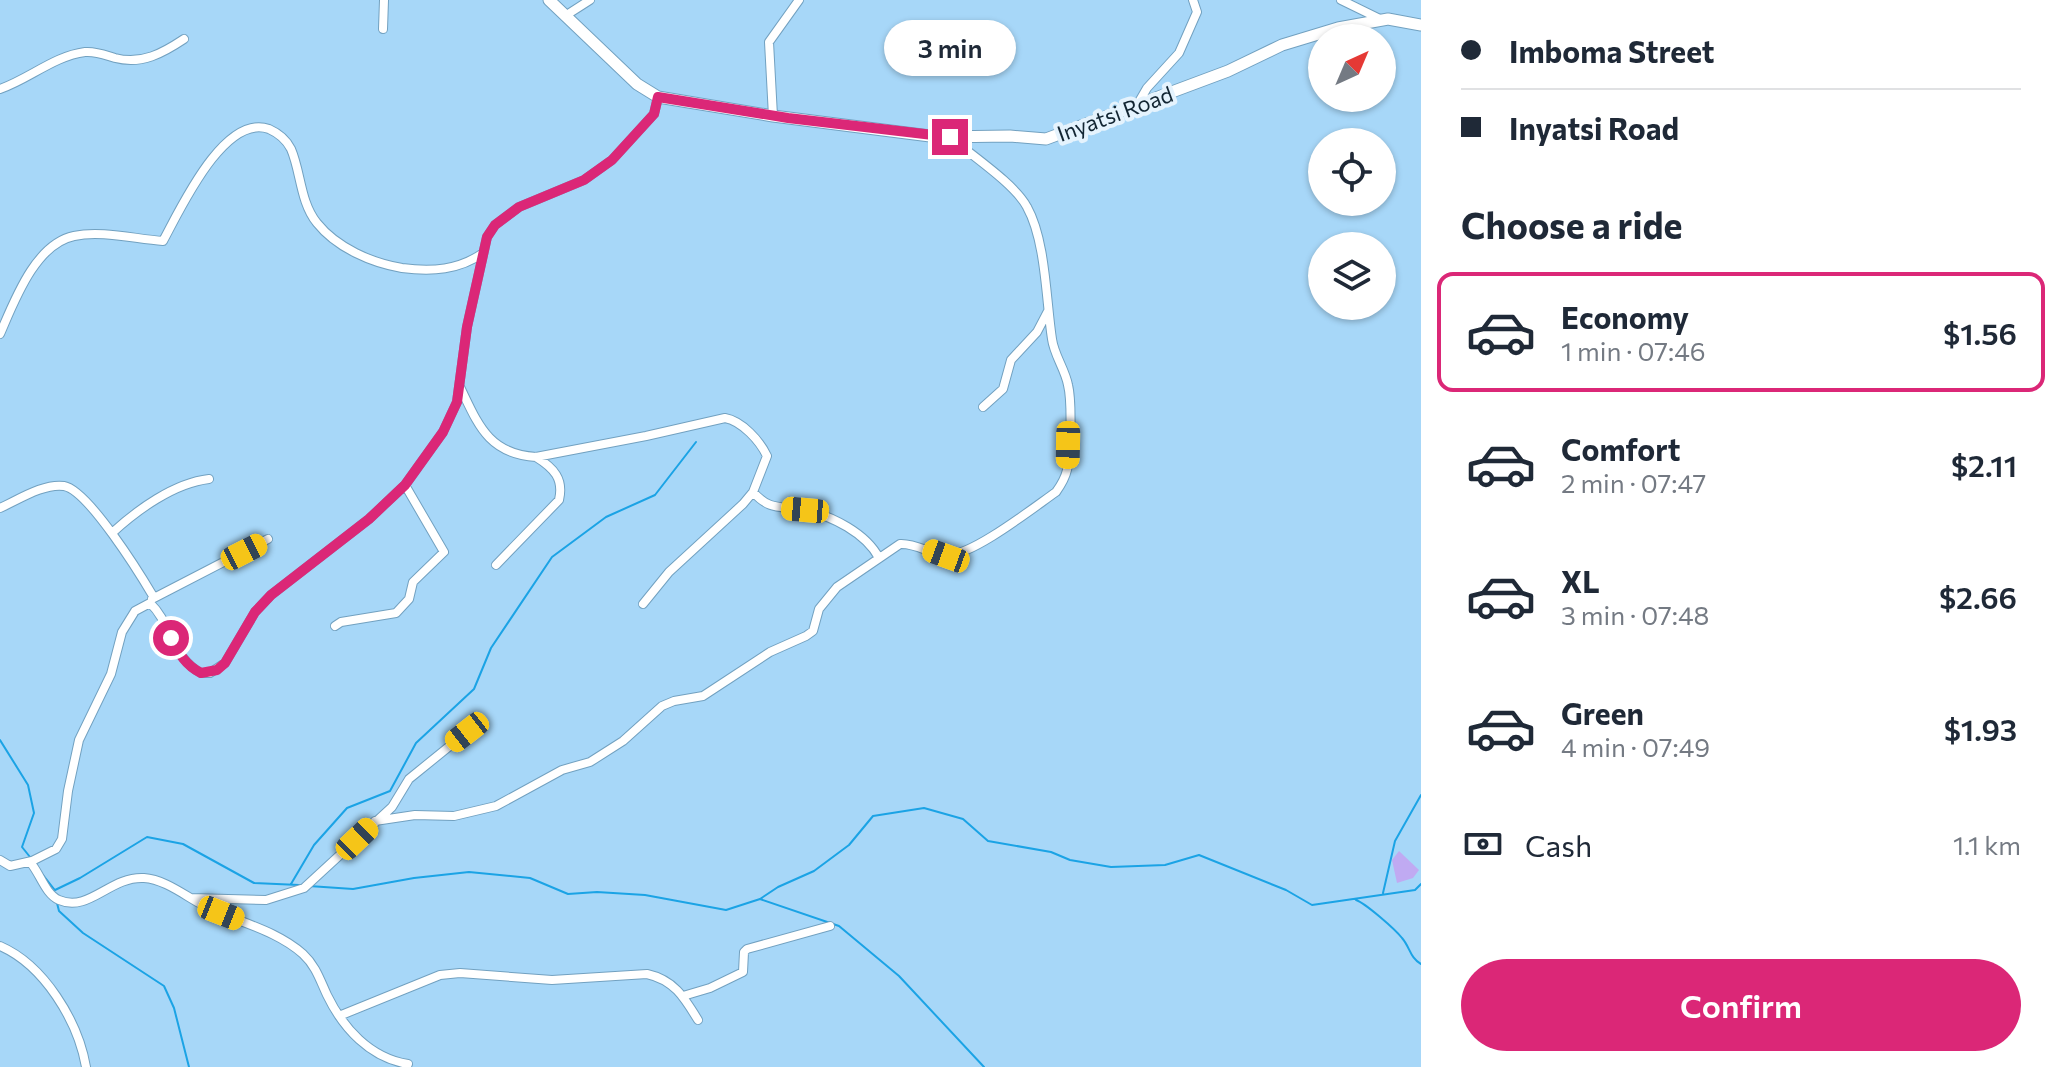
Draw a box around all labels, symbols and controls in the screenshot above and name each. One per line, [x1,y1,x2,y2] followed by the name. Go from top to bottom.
[884,21,1016,77] callout: 3 min
[1308,24,1396,112] north arrow
[1308,24,1396,320] map controls
[918,32,982,63] text: 3 min
[1509,32,1715,69] text: Imboma Street
[1053,80,1177,147] street label: Inyatsi Road
[1509,109,1679,146] text: Inyatsi Road
[932,119,968,155] route end
[1308,128,1396,216] button: locate
[1461,202,1682,246] text: Choose a ride
[1308,232,1396,320] button: layers
[1465,296,1537,368] icon: car
[1561,298,1689,335] text: Economy
[1943,314,2017,351] text: $1.56
[1561,335,1706,366] text: 1 min · 07:46
[1056,421,1080,469] car
[1465,428,1537,500] icon: car
[1561,430,1680,467] text: Comfort
[1951,446,2017,483] text: $2.11
[1561,467,1706,498] text: 2 min · 07:47
[780,496,830,524] car
[217,530,271,574] car
[919,537,973,575] car
[1465,560,1537,632] icon: car
[1561,562,1600,599] text: XL
[1939,578,2017,615] text: $2.66
[1561,599,1709,630] text: 3 min · 07:48
[153,620,189,656] route start
[1465,692,1537,764] icon: car
[1561,694,1644,731] text: Green
[441,708,493,756] car
[1944,710,2017,747] text: $1.93
[1561,731,1710,762] text: 4 min · 07:49
[331,814,383,864] car
[1461,822,1505,866] icon: cash
[1525,826,1592,863] text: Cash
[1953,829,2021,860] text: 1.1 km
[194,893,248,933] car
[1461,959,2021,1051] button: Confirm

